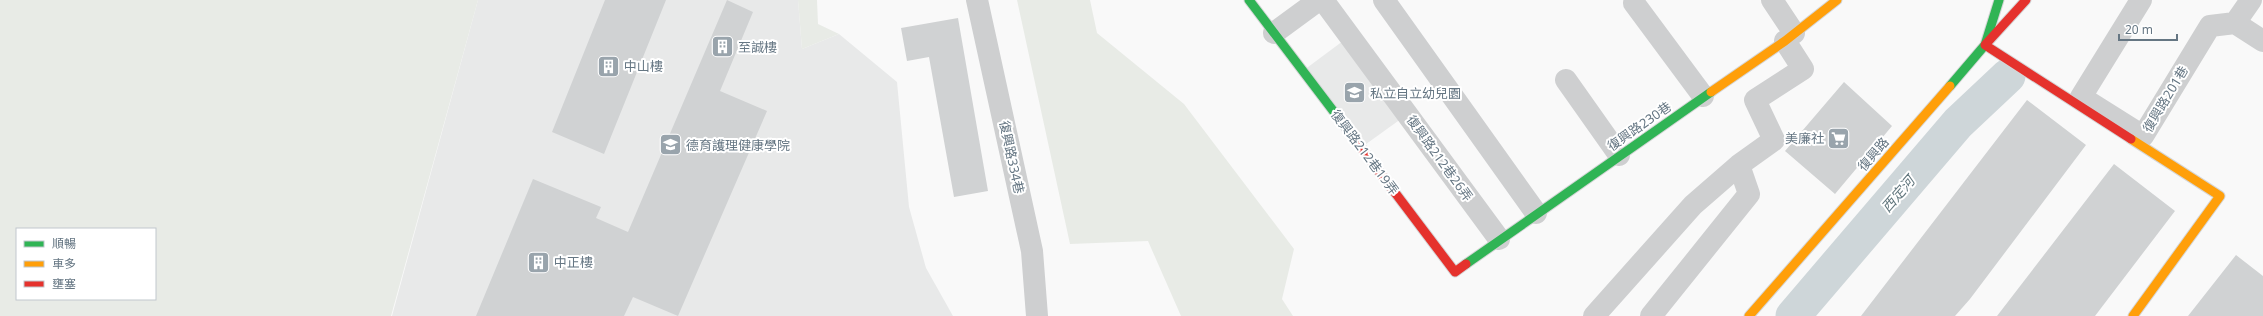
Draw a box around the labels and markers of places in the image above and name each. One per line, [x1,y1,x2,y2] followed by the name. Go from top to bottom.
[709,34,735,60] building icon: 至誠樓
[738,38,777,56] place label: 至誠樓
[596,53,622,79] building icon: 中山樓
[624,57,663,75] place label: 中山樓
[1342,80,1368,106] school or university icon: 私立自立幼兒園
[1370,84,1461,102] place label: 私立自立幼兒園
[1826,125,1852,151] supermarket icon: 美廉社
[1785,129,1824,147] place label: 美廉社
[658,132,684,158] school or university icon: 德育護理健康學院
[686,136,790,154] place label: 德育護理健康學院
[526,249,552,275] building icon: 中正樓
[554,253,593,271] place label: 中正樓

